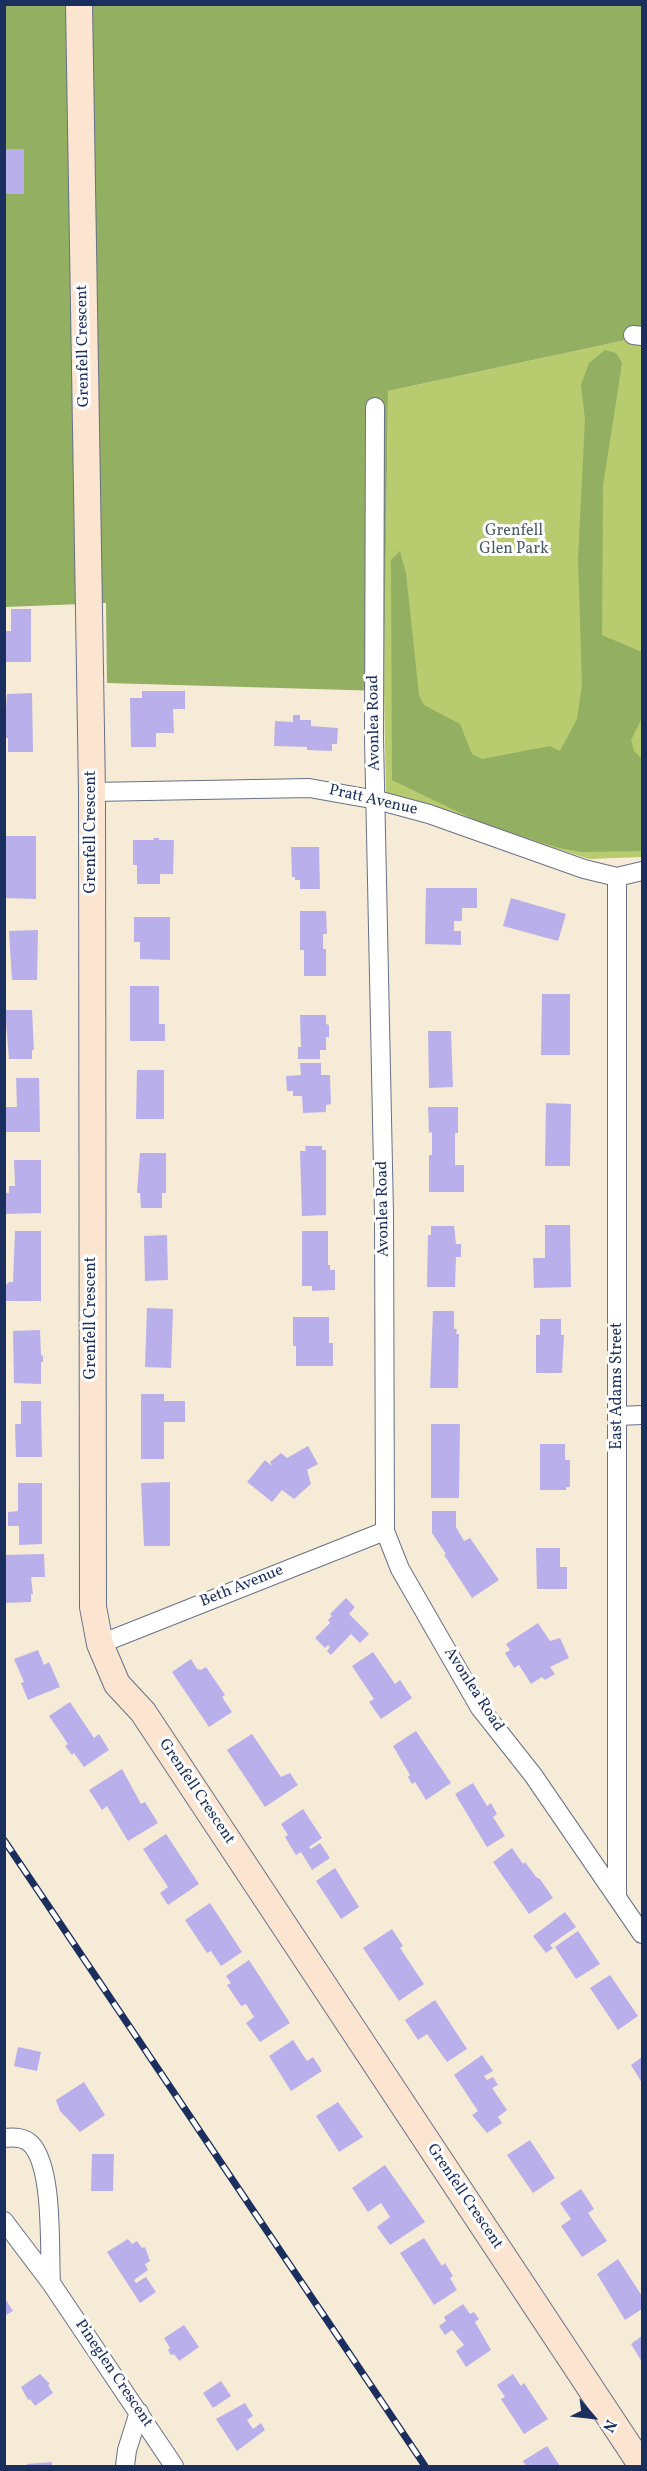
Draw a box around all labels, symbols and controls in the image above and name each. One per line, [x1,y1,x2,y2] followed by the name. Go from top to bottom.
[73,284,95,408] street label: Grenfell Crescent
[479,522,549,560] park label: Grenfell Glen Park
[365,675,385,771] street label: Avonlea Road
[82,771,102,893] street label: Grenfell Crescent
[327,781,419,821] street label: Pratt Avenue
[374,1161,394,1257] street label: Avonlea Road
[82,1257,102,1379] street label: Grenfell Crescent
[608,1322,628,1450] street label: East Adams Street
[197,1562,287,1612] street label: Beth Avenue
[439,1644,507,1736] street label: Avonlea Road
[154,1736,238,1848] street label: Grenfell Crescent
[422,2141,506,2253] street label: Grenfell Crescent
[70,2316,156,2432] street label: Pineglen Crescent
[563,2387,623,2447] north arrow
[596,2415,621,2436] text: N

